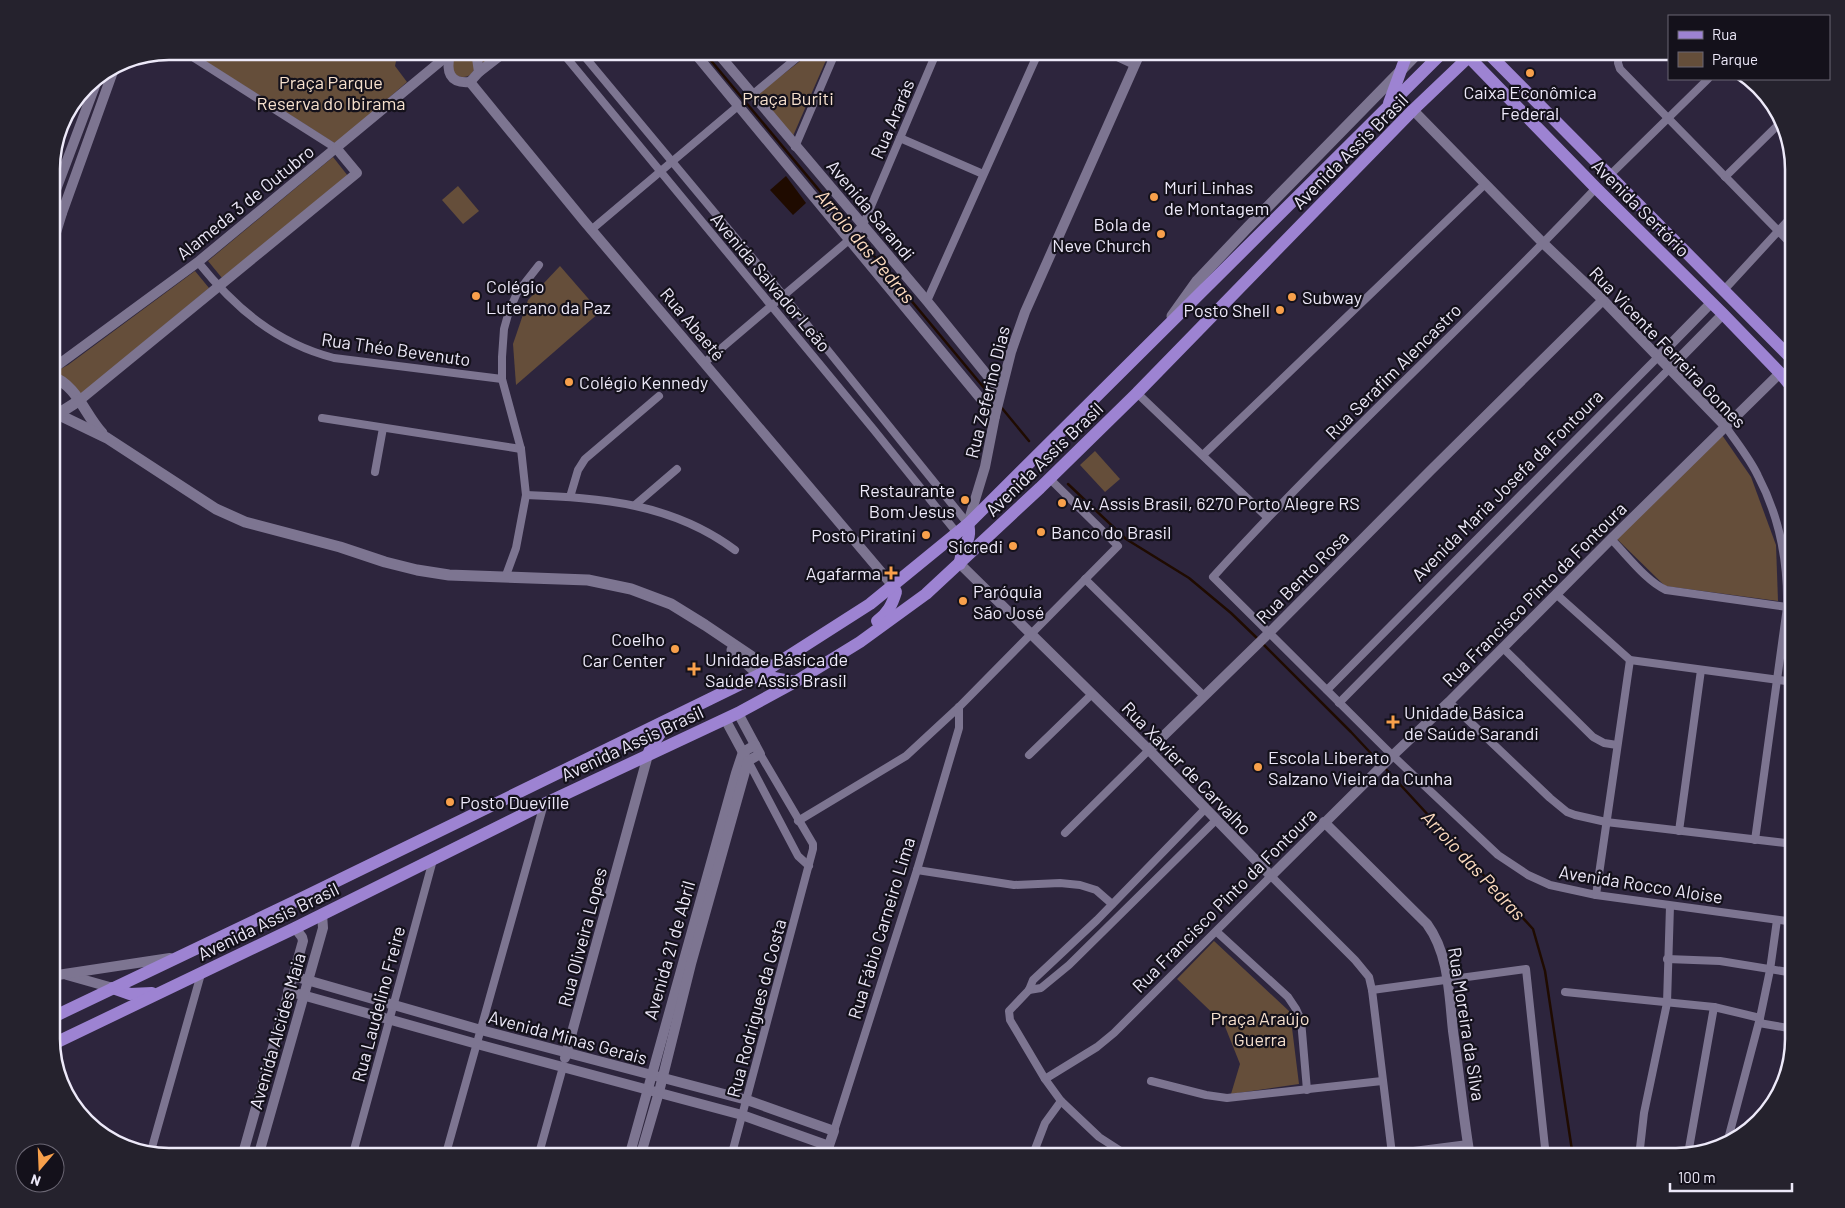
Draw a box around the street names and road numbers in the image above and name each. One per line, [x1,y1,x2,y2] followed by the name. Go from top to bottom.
[865,76,919,162] street label: Rua Ararás
[1288,89,1412,213] street label: Avenida Assis Brasil
[172,140,318,264] street label: Alameda 3 de Outubro
[823,155,919,265] street label: Avenida Sarandi
[1588,155,1694,261] street label: Avenida Sertório
[706,208,836,356] street label: Avenida Salvador Leão
[1585,262,1751,432] street label: Rua Vicente Ferreira Gomes
[656,283,730,365] street label: Rua Abaeté
[1321,299,1465,443] street label: Rua Serafim Alencastro
[960,324,1014,460] street label: Rua Zeferino Dias
[320,328,472,370] street label: Rua Théo Bevenuto
[1407,385,1607,585] street label: Avenida Maria Josefa da Fontoura
[981,397,1107,521] street label: Avenida Assis Brasil
[1437,497,1631,691] street label: Rua Francisco Pinto da Fontoura
[1251,526,1353,628] street label: Rua Bento Rosa
[1118,697,1256,839] street label: Rua Xavier de Carvalho
[557,700,707,786] street label: Avenida Assis Brasil
[1127,803,1321,997] street label: Rua Francisco Pinto da Fontoura
[843,834,919,1022] street label: Rua Fábio Carneiro Lima
[1557,860,1725,908] street label: Avenida Rocco Aloise
[553,865,611,1009] street label: Rua Oliveira Lopes
[194,877,342,965] street label: Avenida Assis Brasil
[639,878,699,1022] street label: Avenida 21 de Abril
[722,916,790,1100] street label: Rua Rodrigues da Costa
[347,924,409,1084] street label: Rua Laudelino Freire
[1444,945,1490,1103] street label: Rua Moreira da Silva
[244,950,310,1112] street label: Avenida Alcides Maia
[486,1005,650,1069] street label: Avenida Minas Gerais

